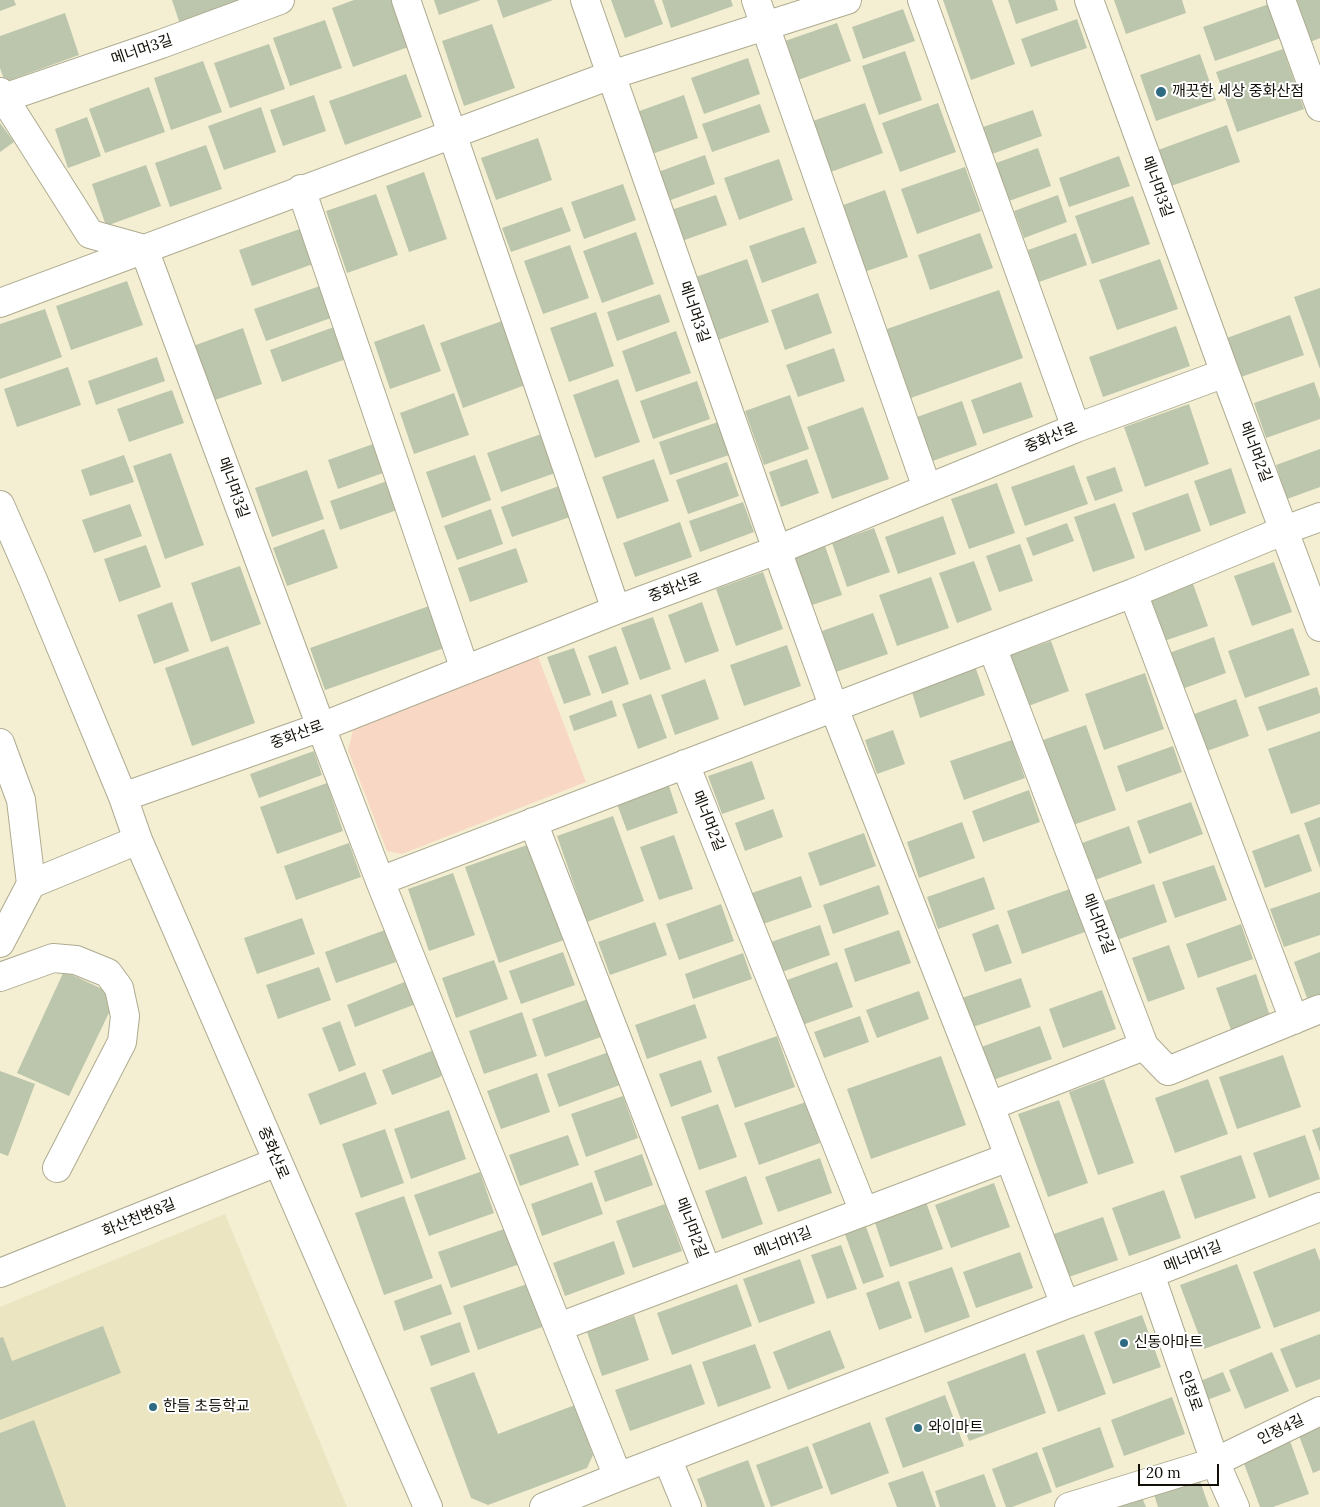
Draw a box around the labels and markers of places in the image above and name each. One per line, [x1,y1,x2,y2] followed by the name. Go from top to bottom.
[1172,83,1304,101] place label: 깨끗한 세상 중화산점
[1154,85,1168,99] marker: 깨끗한 세상 중화산점
[1134,1334,1203,1352] place label: 신동아마트
[1118,1337,1130,1349] marker: 신동아마트
[163,1398,250,1416] place label: 한들 초등학교
[147,1401,159,1413] marker: 한들 초등학교
[928,1419,983,1437] place label: 와이마트
[912,1422,924,1434] marker: 와이마트

